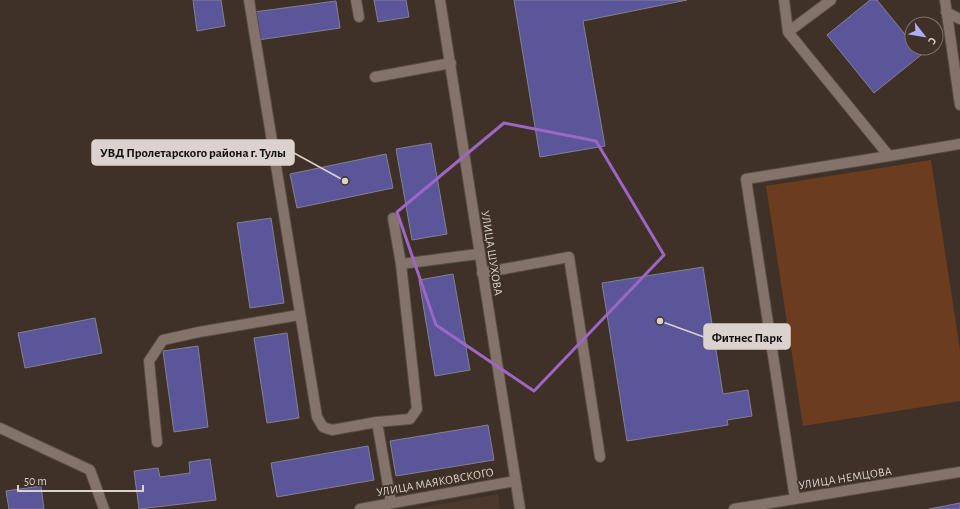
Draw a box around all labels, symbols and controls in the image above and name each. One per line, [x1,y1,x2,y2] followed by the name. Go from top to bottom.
[904,16,944,56] north arrow
[926,35,938,46] text: С
[92,140,294,165] callout: УВД Пролетарского района г. Тулы
[100,147,286,160] text: УВД Пролетарского района г. Тулы
[479,210,505,296] street label: УЛИЦА ШУХОВА
[704,324,790,349] callout: Фитнес Парк
[712,332,783,345] text: Фитнес Парк
[798,465,892,491] street label: УЛИЦА НЕМЦОВА
[375,466,495,498] street label: УЛИЦА МАЯКОВСКОГО
[18,467,143,493] scale bar
[24,475,47,487] text: 50 m

